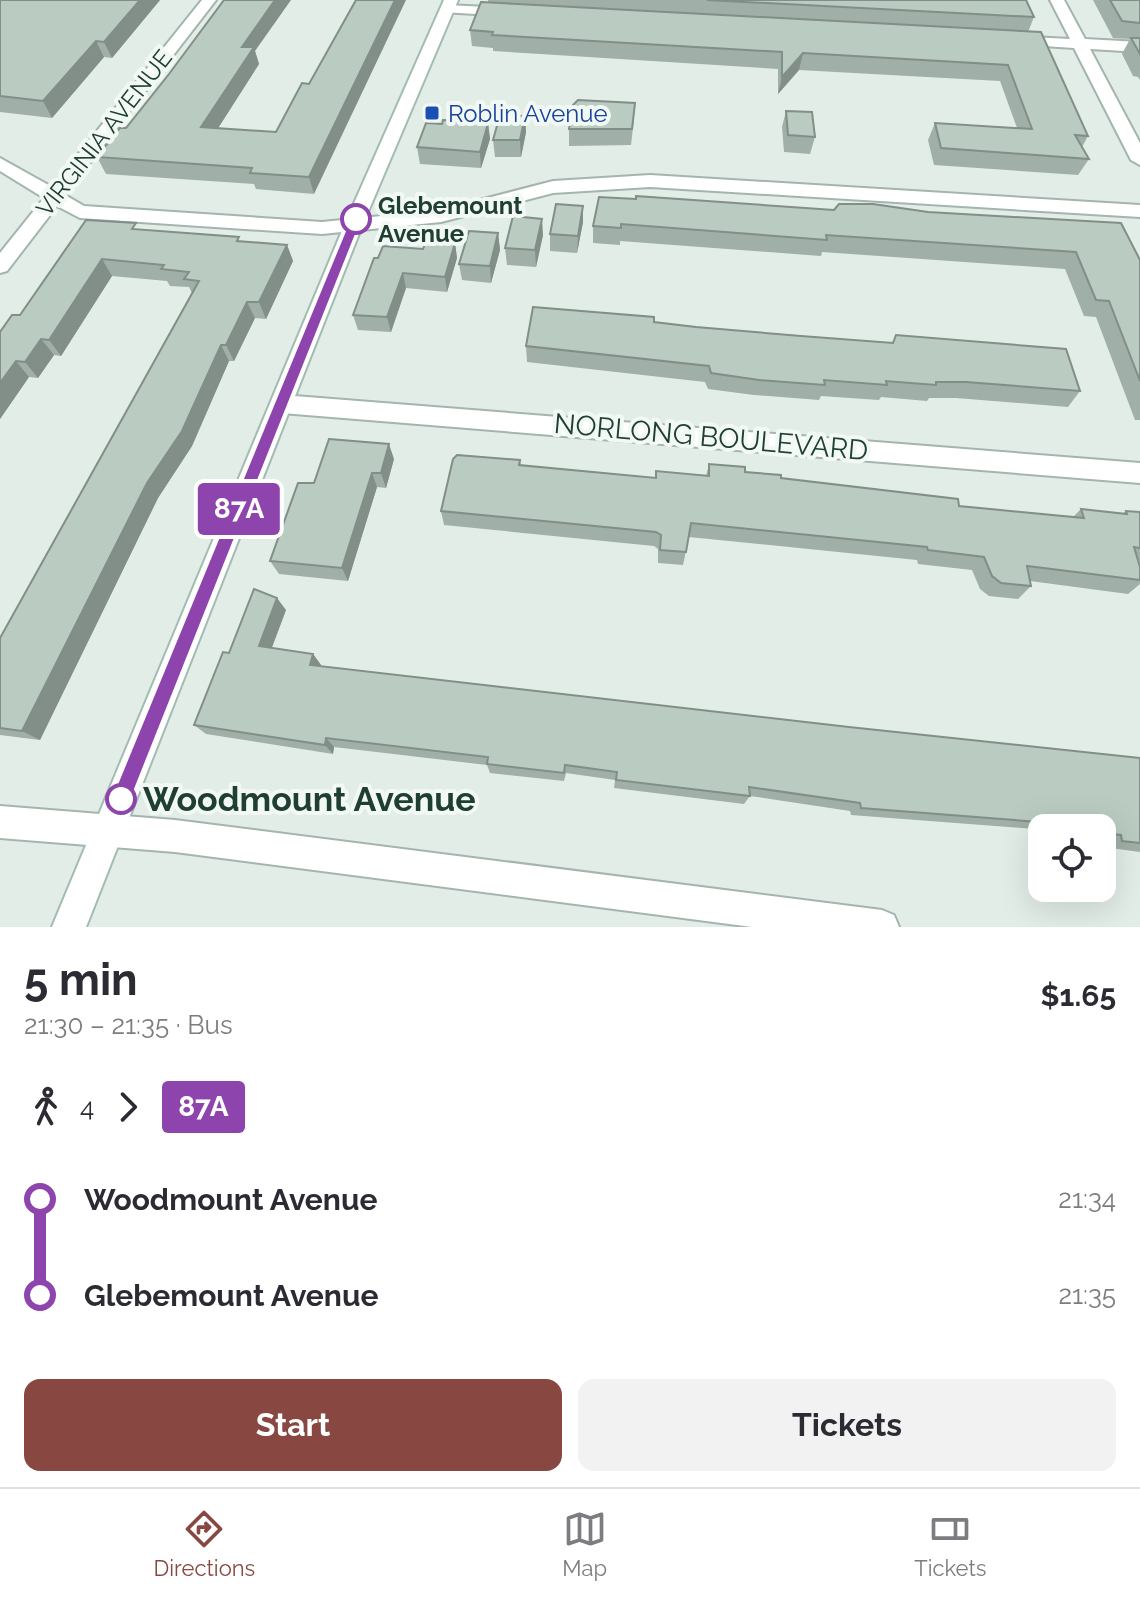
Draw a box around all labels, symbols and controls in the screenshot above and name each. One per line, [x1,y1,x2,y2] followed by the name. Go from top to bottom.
[30,44,178,222] street label: VIRGINIA AVENUE
[448,99,608,128] place label: Roblin Avenue
[423,104,441,122] marker: Roblin Avenue
[378,191,522,248] place label: Glebemount Avenue
[341,204,371,234] marker: Glebemount Avenue
[553,407,869,467] street label: NORLONG BOULEVARD
[193,483,285,535] line badge: 87A
[214,492,264,525] text: 87A
[143,779,476,819] place label: Woodmount Avenue
[106,784,136,814] marker: Woodmount Avenue
[1028,814,1116,902] map controls
[1028,814,1116,902] button: locate
[24,954,138,1005] text: 5 min
[1041,978,1116,1013] text: $1.65
[24,1010,233,1040] text: 21:30 – 21:35 · Bus
[24,1085,68,1129] icon: walk
[106,1085,150,1129] icon: forward
[178,1090,229,1123] text: 87A
[80,1092,94,1122] text: 4
[84,1182,377,1217] text: Woodmount Avenue
[1058,1184,1116,1214] text: 21:34
[84,1278,378,1313] text: Glebemount Avenue
[1058,1280,1116,1310] text: 21:35
[24,1379,562,1471] button: Start
[578,1379,1116,1471] button: Tickets
[154,1507,255,1581] tab: Directions
[562,1507,607,1581] tab: Map
[914,1507,986,1581] tab: Tickets

